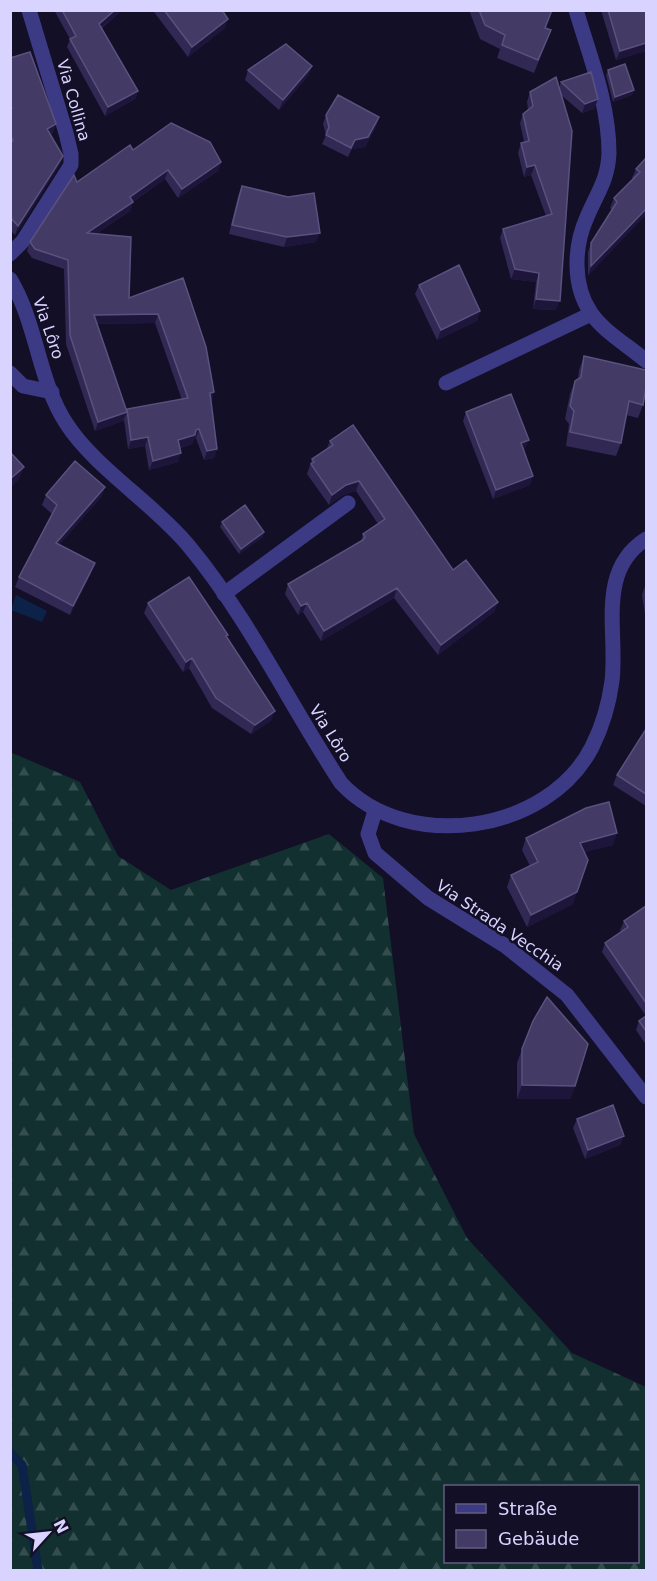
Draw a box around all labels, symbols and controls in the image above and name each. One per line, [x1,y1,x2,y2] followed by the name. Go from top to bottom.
[53,57,94,143] street label: Via Collina
[29,295,68,362] street label: Via Lôro
[305,701,356,766] street label: Via Lôro
[433,876,567,975] street label: Via Strada Vecchia
[444,1485,639,1563] legend
[498,1498,557,1519] text: Straße
[18,1503,78,1563] north arrow
[49,1516,72,1537] text: N
[498,1528,579,1549] text: Gebäude

